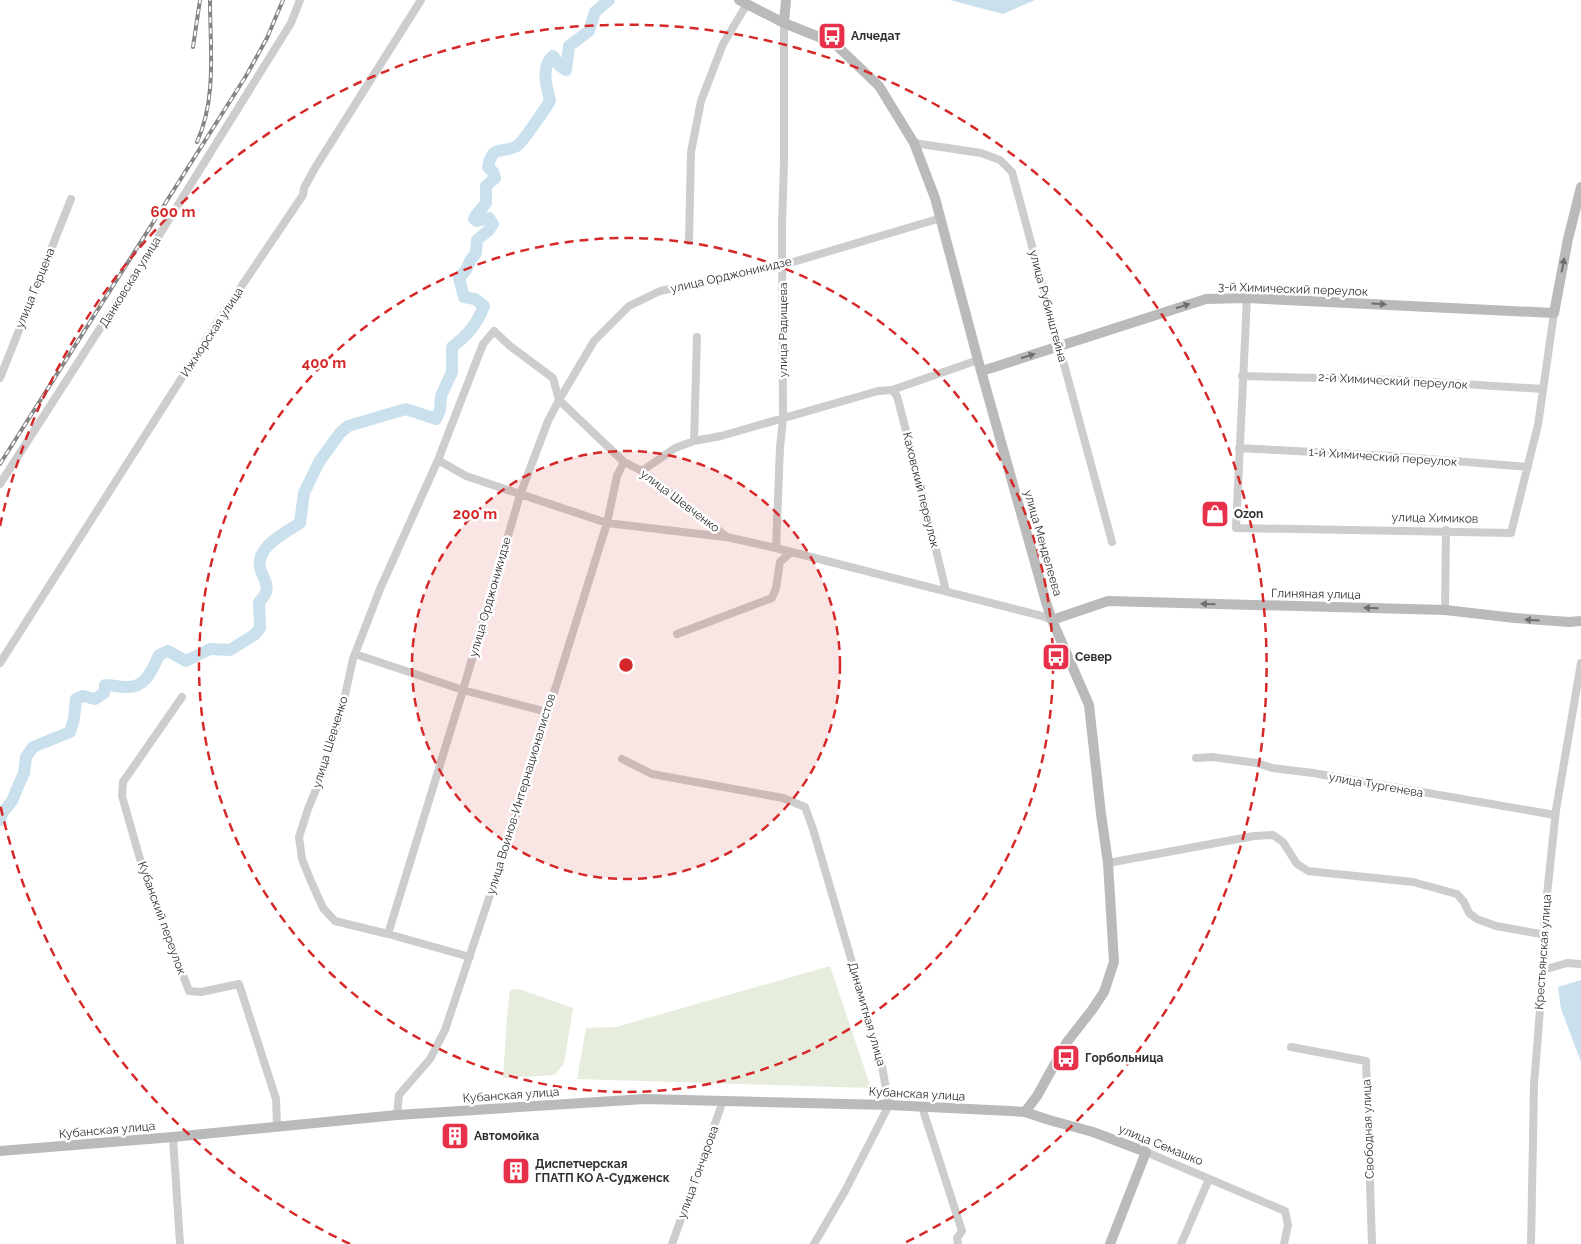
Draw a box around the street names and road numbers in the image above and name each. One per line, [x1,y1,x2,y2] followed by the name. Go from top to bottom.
[96,234,164,330] street label: Данковская улица
[13,246,57,330] street label: улица Герцена
[1026,248,1070,364] street label: улица Рубинштейна
[669,254,793,296] street label: улица Орджоникидзе
[1218,279,1368,299] street label: 3-й Химический переулок
[776,283,790,377] street label: улица Радищева
[178,285,246,379] street label: Ижморская улица
[1318,370,1468,392] street label: 2-й Химический переулок
[900,431,942,549] street label: Каховский переулок
[1308,445,1458,469] street label: 1-й Химический переулок
[638,467,722,535] street label: улица Шевченко
[1021,489,1065,597] street label: улица Менделеева
[1392,510,1478,526] street label: улица Химиков
[466,535,514,659] street label: улица Орджоникидзе
[1271,586,1361,602] street label: Глиняная улица
[484,692,558,896] street label: улица Воинов-Интернационалистов
[309,694,351,790] street label: улица Шевченко
[1328,770,1424,800] street label: улица Тургенева
[135,859,189,977] street label: Кубанский переулок
[1532,894,1554,1010] street label: Крестьянская улица
[845,960,889,1068] street label: Динамитная улица
[1359,1079,1377,1179] street label: Свободная улица
[868,1084,966,1104] street label: Кубанская улица
[462,1085,560,1105] street label: Кубанская улица
[58,1119,156,1141] street label: Кубанская улица
[1117,1122,1205,1168] street label: улица Семашко
[675,1124,721,1220] street label: улица Гончарова

